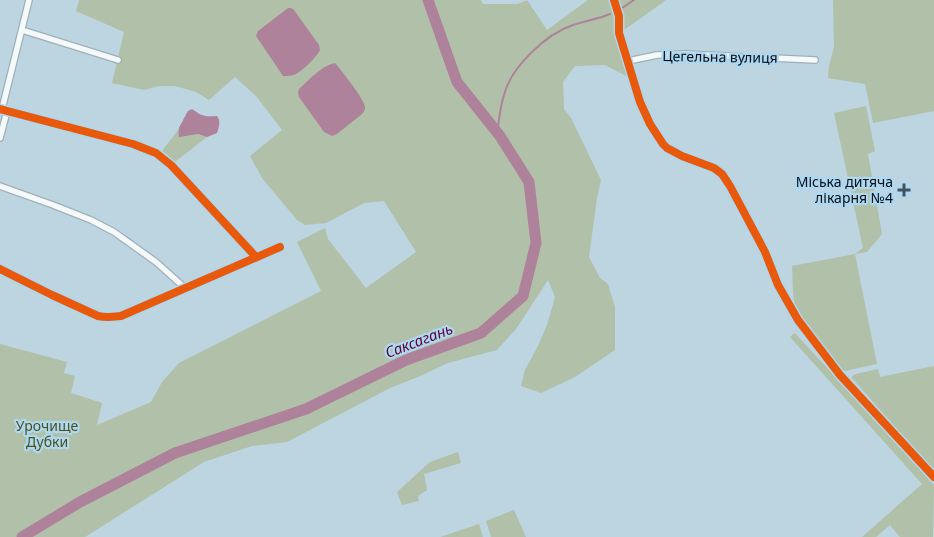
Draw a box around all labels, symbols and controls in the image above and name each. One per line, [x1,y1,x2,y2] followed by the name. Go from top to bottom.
[662,46,778,67] street label: Цегельна вулиця
[796,172,893,207] place label: Міська дитяча лікарня №4
[897,183,911,197] marker: Міська дитяча лікарня №4
[382,318,456,362] water label: Саксагань
[16,416,78,451] park label: Урочище Дубки

